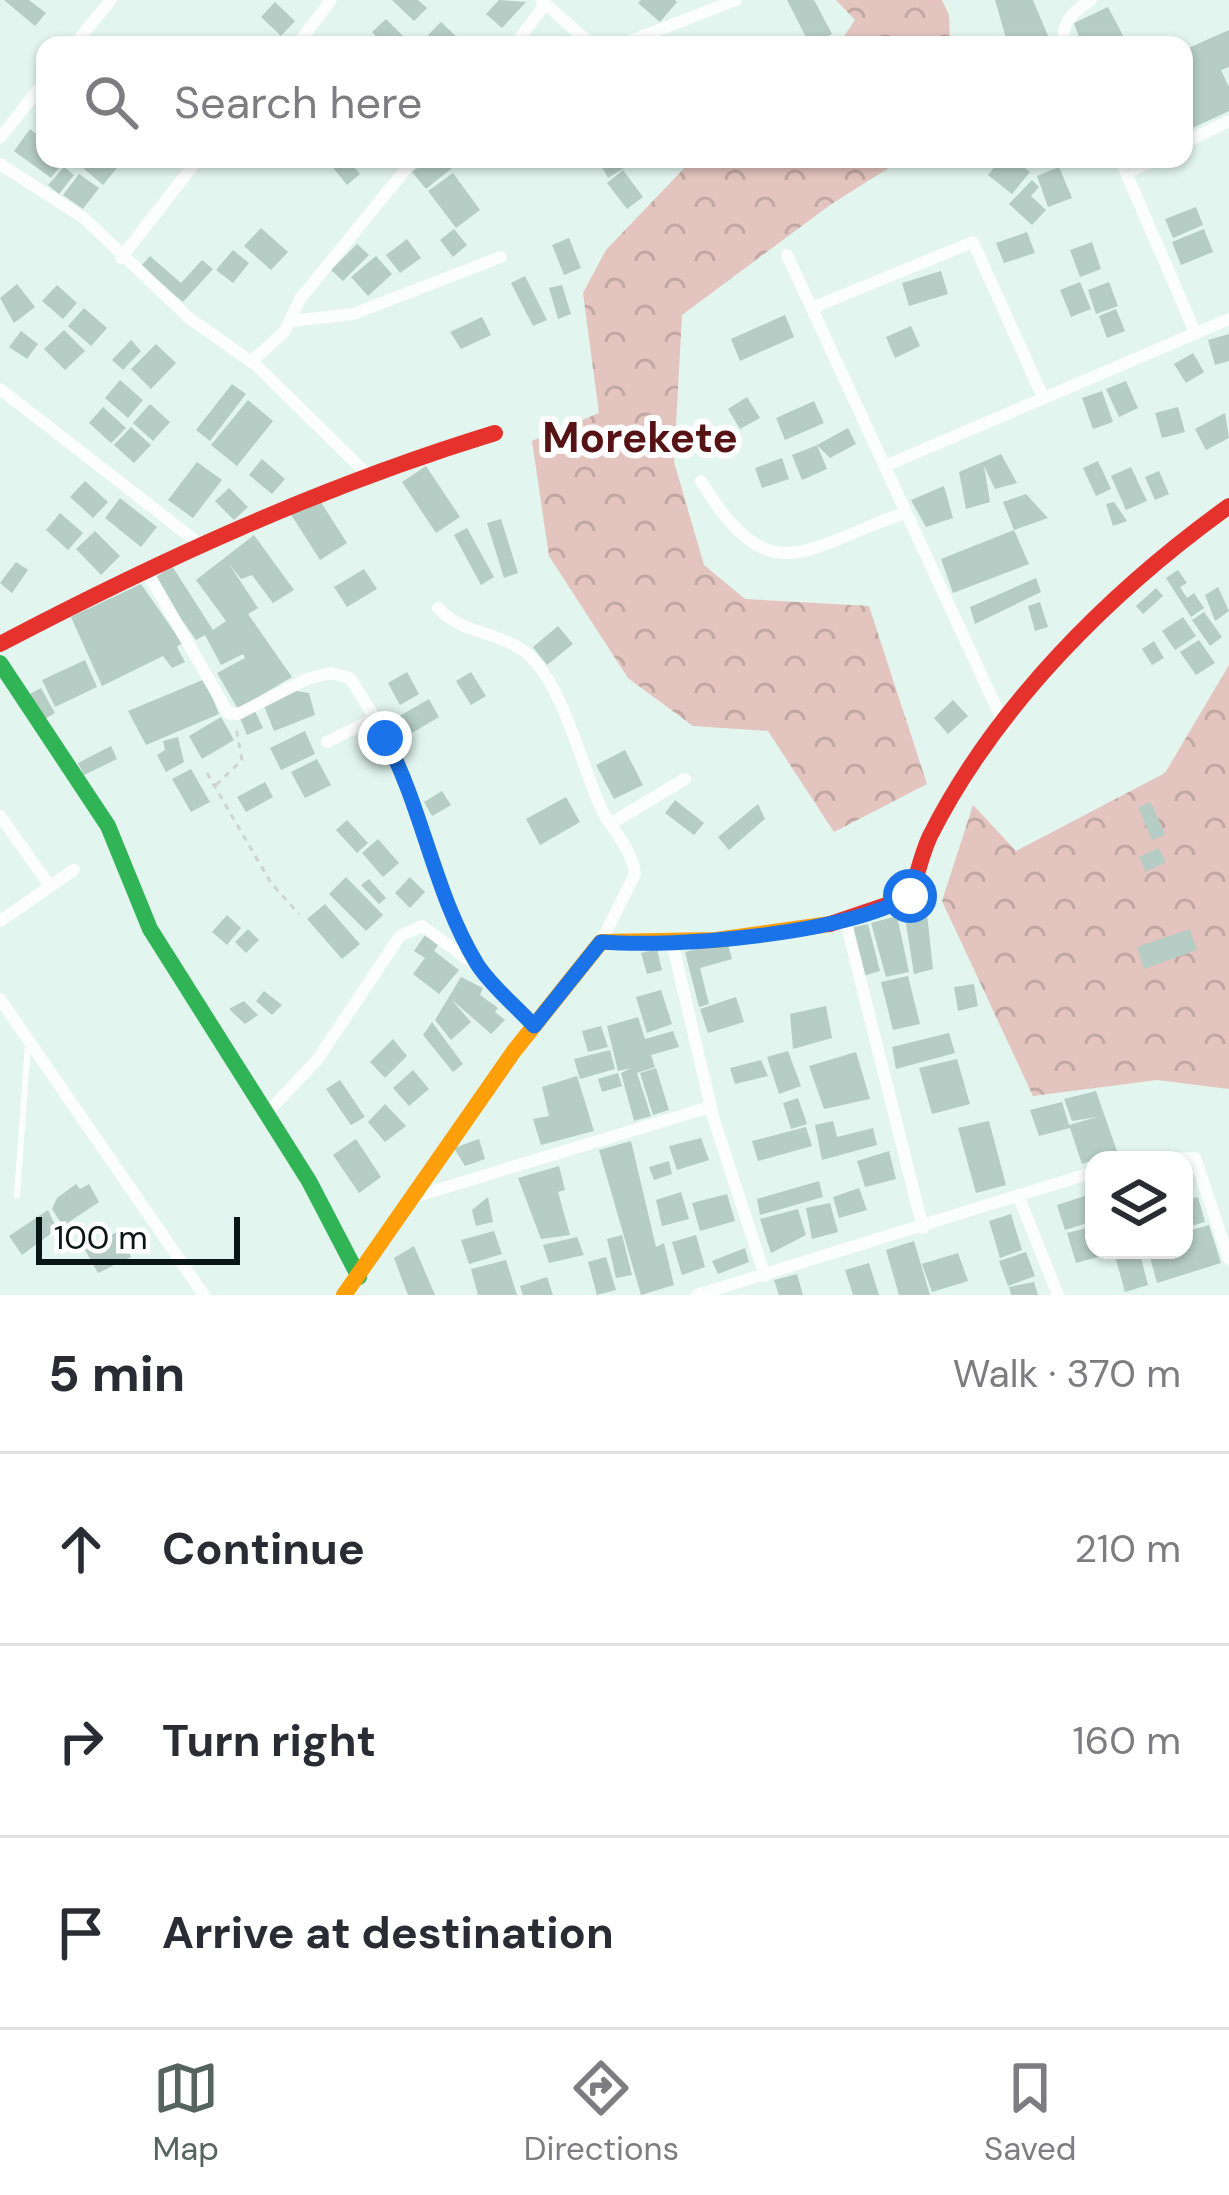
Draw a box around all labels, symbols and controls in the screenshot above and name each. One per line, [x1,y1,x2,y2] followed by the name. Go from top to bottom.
[36,36,1193,168] search box
[78,69,144,135] icon: search
[174,73,422,132] text: Search here
[542,410,738,465] district label: Morekete
[358,711,412,765] route end
[883,869,937,923] route start
[1085,1151,1193,1259] map controls
[1085,1151,1193,1259] button: layers
[36,1211,240,1264] scale bar
[54,1216,148,1259] text: 100 m
[48,1340,185,1407] text: 5 min
[953,1348,1181,1399] text: Walk · 370 m
[48,1516,114,1582] icon: ahead
[162,1519,365,1578] text: Continue
[1075,1523,1181,1574] text: 210 m
[48,1708,114,1774] icon: right
[162,1711,376,1770] text: Turn right
[1073,1715,1181,1766] text: 160 m
[48,1900,114,1966] icon: arrive
[162,1903,614,1962] text: Arrive at destination
[152,2055,219,2170] tab: Map
[524,2055,679,2170] tab: Directions
[984,2055,1077,2170] tab: Saved

